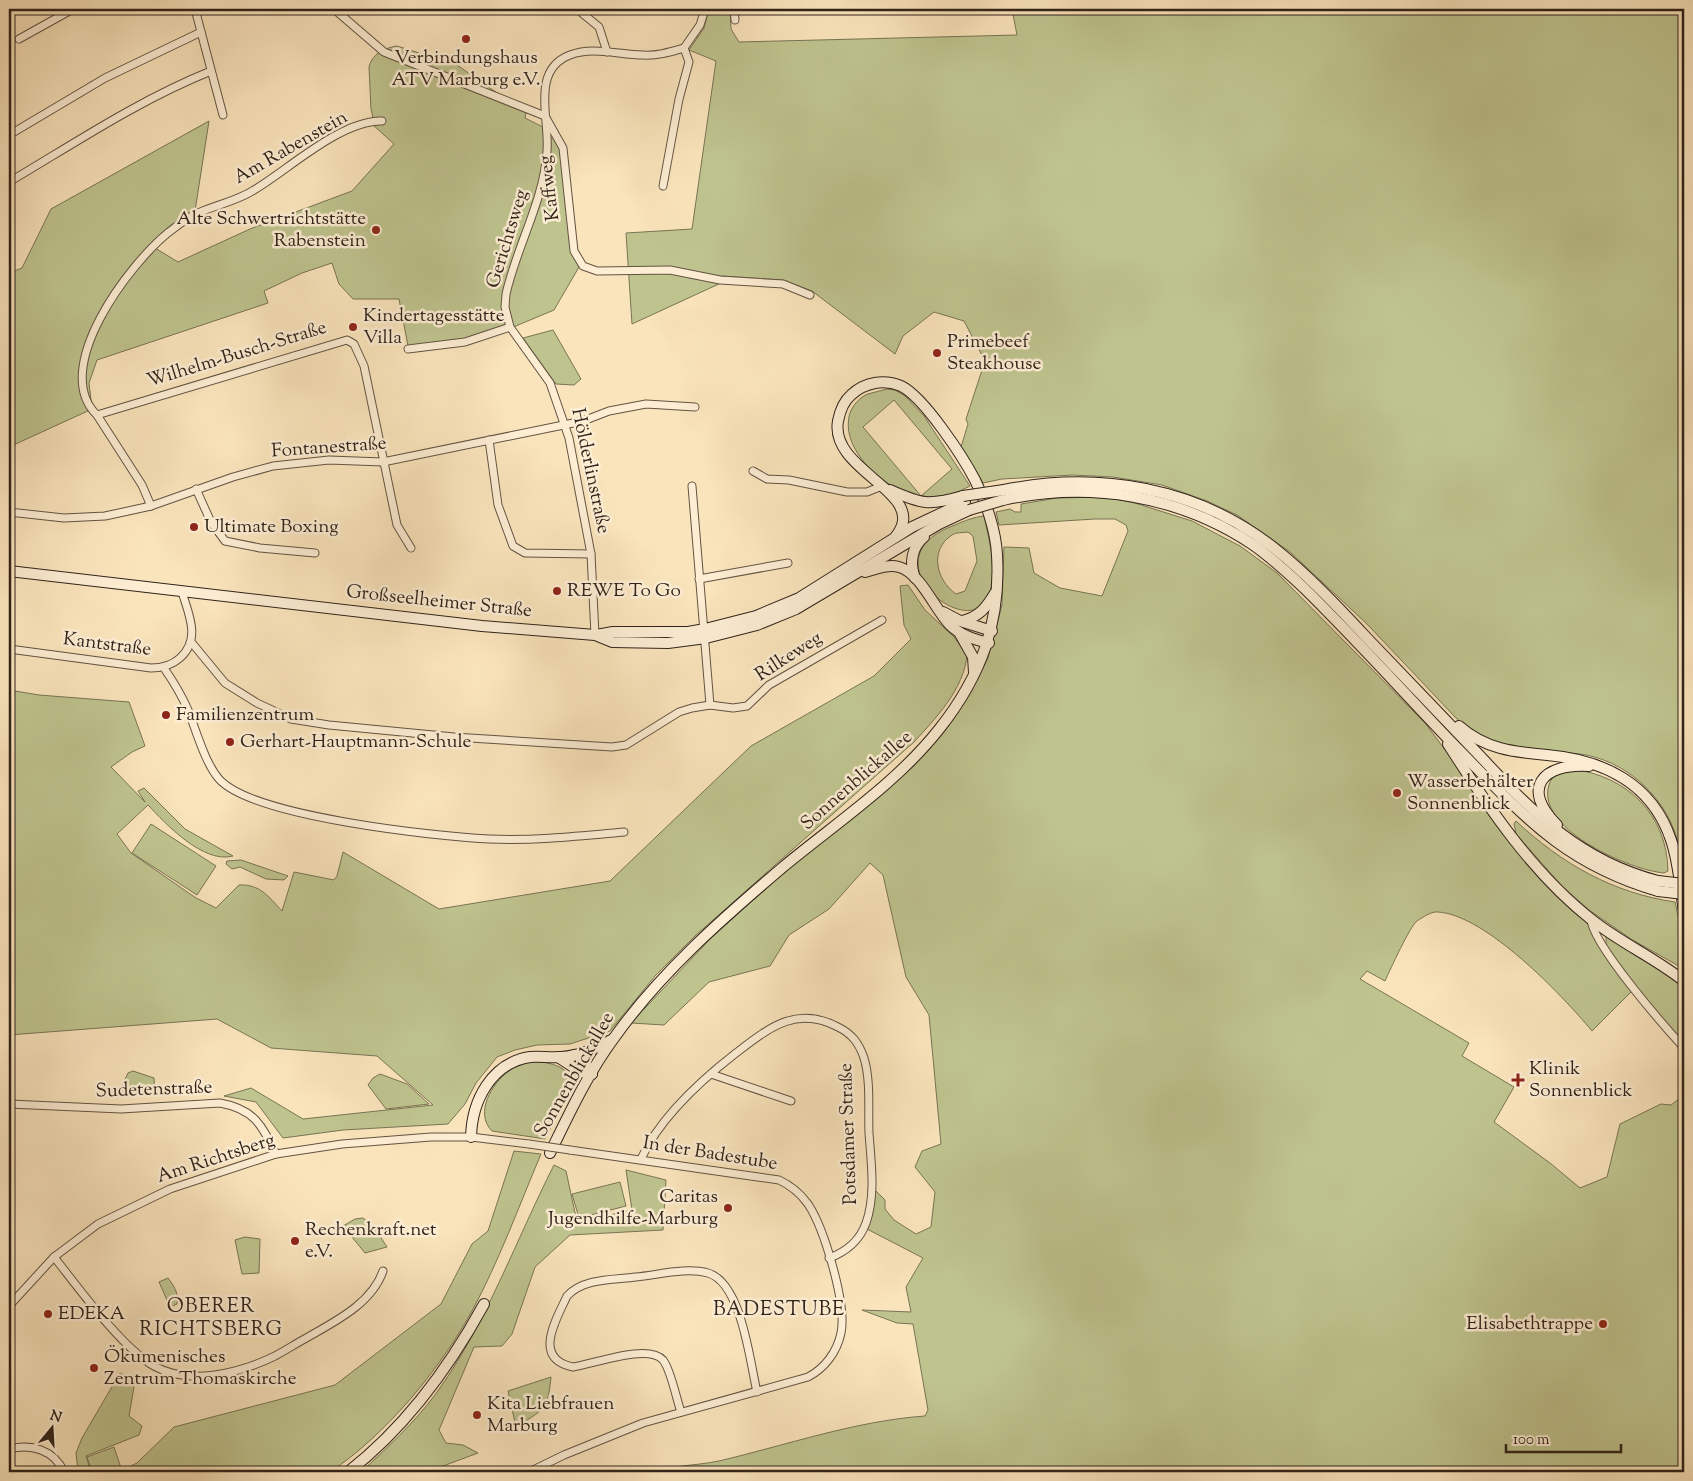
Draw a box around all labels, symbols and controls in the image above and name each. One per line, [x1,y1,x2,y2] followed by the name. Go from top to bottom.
[460,33,472,45] marker: Verbindungshaus ATV Marburg e.V.
[391,45,541,94] place label: Verbindungshaus ATV Marburg e.V.
[229,104,353,192] street label: Am Rabenstein
[533,154,567,222] street label: Kaffweg
[480,186,536,292] street label: Gerichtsweg
[176,206,366,255] place label: Alte Schwertrichtstätte Rabenstein
[370,224,382,236] marker: Alte Schwertrichtstätte Rabenstein
[363,303,505,352] place label: Kindertagesstätte Villa
[144,315,330,395] street label: Wilhelm-Busch-Straße
[347,321,359,333] marker: Kindertagesstätte Villa
[947,329,1042,378] place label: Primebeef Steakhouse
[931,347,943,359] marker: Primebeef Steakhouse
[564,406,616,536] street label: Hölderlinstraße
[270,430,388,465] street label: Fontanestraße
[204,514,338,541] place label: Ultimate Boxing
[188,521,200,533] marker: Ultimate Boxing
[567,578,681,605] place label: REWE To Go
[345,579,533,625] street label: Großseelheimer Straße
[551,585,563,597] marker: REWE To Go
[750,625,828,689] street label: Rilkeweg
[61,626,153,664] street label: Kantstraße
[176,702,314,729] place label: Familienzentrum
[160,709,172,721] marker: Familienzentrum
[795,725,919,837] street label: Sonnenblickallee
[240,729,472,756] place label: Gerhart-Hauptmann-Schule
[224,736,236,748] marker: Gerhart-Hauptmann-Schule
[1407,769,1533,818] place label: Wasserbehälter Sonnenblick
[1391,787,1403,799] marker: Wasserbehälter Sonnenblick
[528,1007,622,1143] street label: Sonnenblickallee
[1529,1056,1633,1105] place label: Klinik Sonnenblick
[833,1063,865,1205] street label: Potsdamer Straße
[1511,1073,1525,1087] marker: Klinik Sonnenblick
[95,1074,213,1106] street label: Sudetenstraße
[153,1127,279,1191] street label: Am Richtsberg
[641,1130,779,1178] street label: In der Badestube
[547,1184,718,1233] place label: Caritas Jugendhilfe-Marburg
[722,1202,734,1214] marker: Caritas Jugendhilfe-Marburg
[305,1217,437,1266] place label: Rechenkraft.net e.V.
[289,1235,301,1247] marker: Rechenkraft.net e.V.
[139,1293,283,1345] district label: OBERER RICHTSBERG
[713,1296,845,1325] district label: BADESTUBE
[58,1301,126,1328] place label: EDEKA
[42,1308,54,1320] marker: EDEKA
[1466,1311,1593,1338] place label: Elisabethtrappe
[1597,1318,1609,1330] marker: Elisabethtrappe
[104,1344,297,1393] place label: Ökumenisches Zentrum Thomaskirche
[88,1362,100,1374] marker: Ökumenisches Zentrum Thomaskirche
[487,1391,614,1440] place label: Kita Liebfrauen Marburg
[28,1404,78,1454] north arrow
[47,1406,64,1429] text: N
[471,1409,483,1421] marker: Kita Liebfrauen Marburg
[1506,1421,1620,1453] scale bar
[1513,1430,1550,1451] text: 100 m

